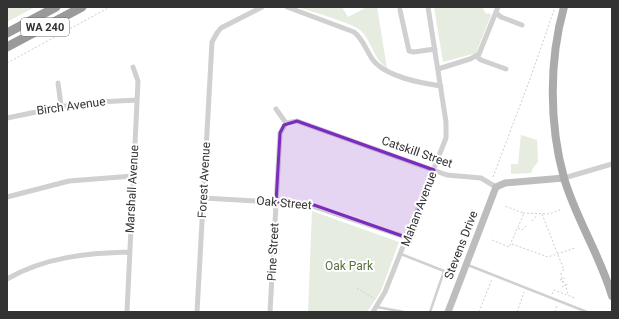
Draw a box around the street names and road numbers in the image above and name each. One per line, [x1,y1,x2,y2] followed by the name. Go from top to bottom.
[21,18,69,36] road number: WA 240
[36,94,106,118] street label: Birch Avenue
[380,133,454,171] street label: Catskill Street
[195,142,213,218] street label: Forest Avenue
[123,144,141,234] street label: Marshall Avenue
[398,170,440,248] street label: Mahan Avenue
[256,194,312,212] street label: Oak Street
[442,209,480,281] street label: Stevens Drive
[264,223,282,281] street label: Pine Street

